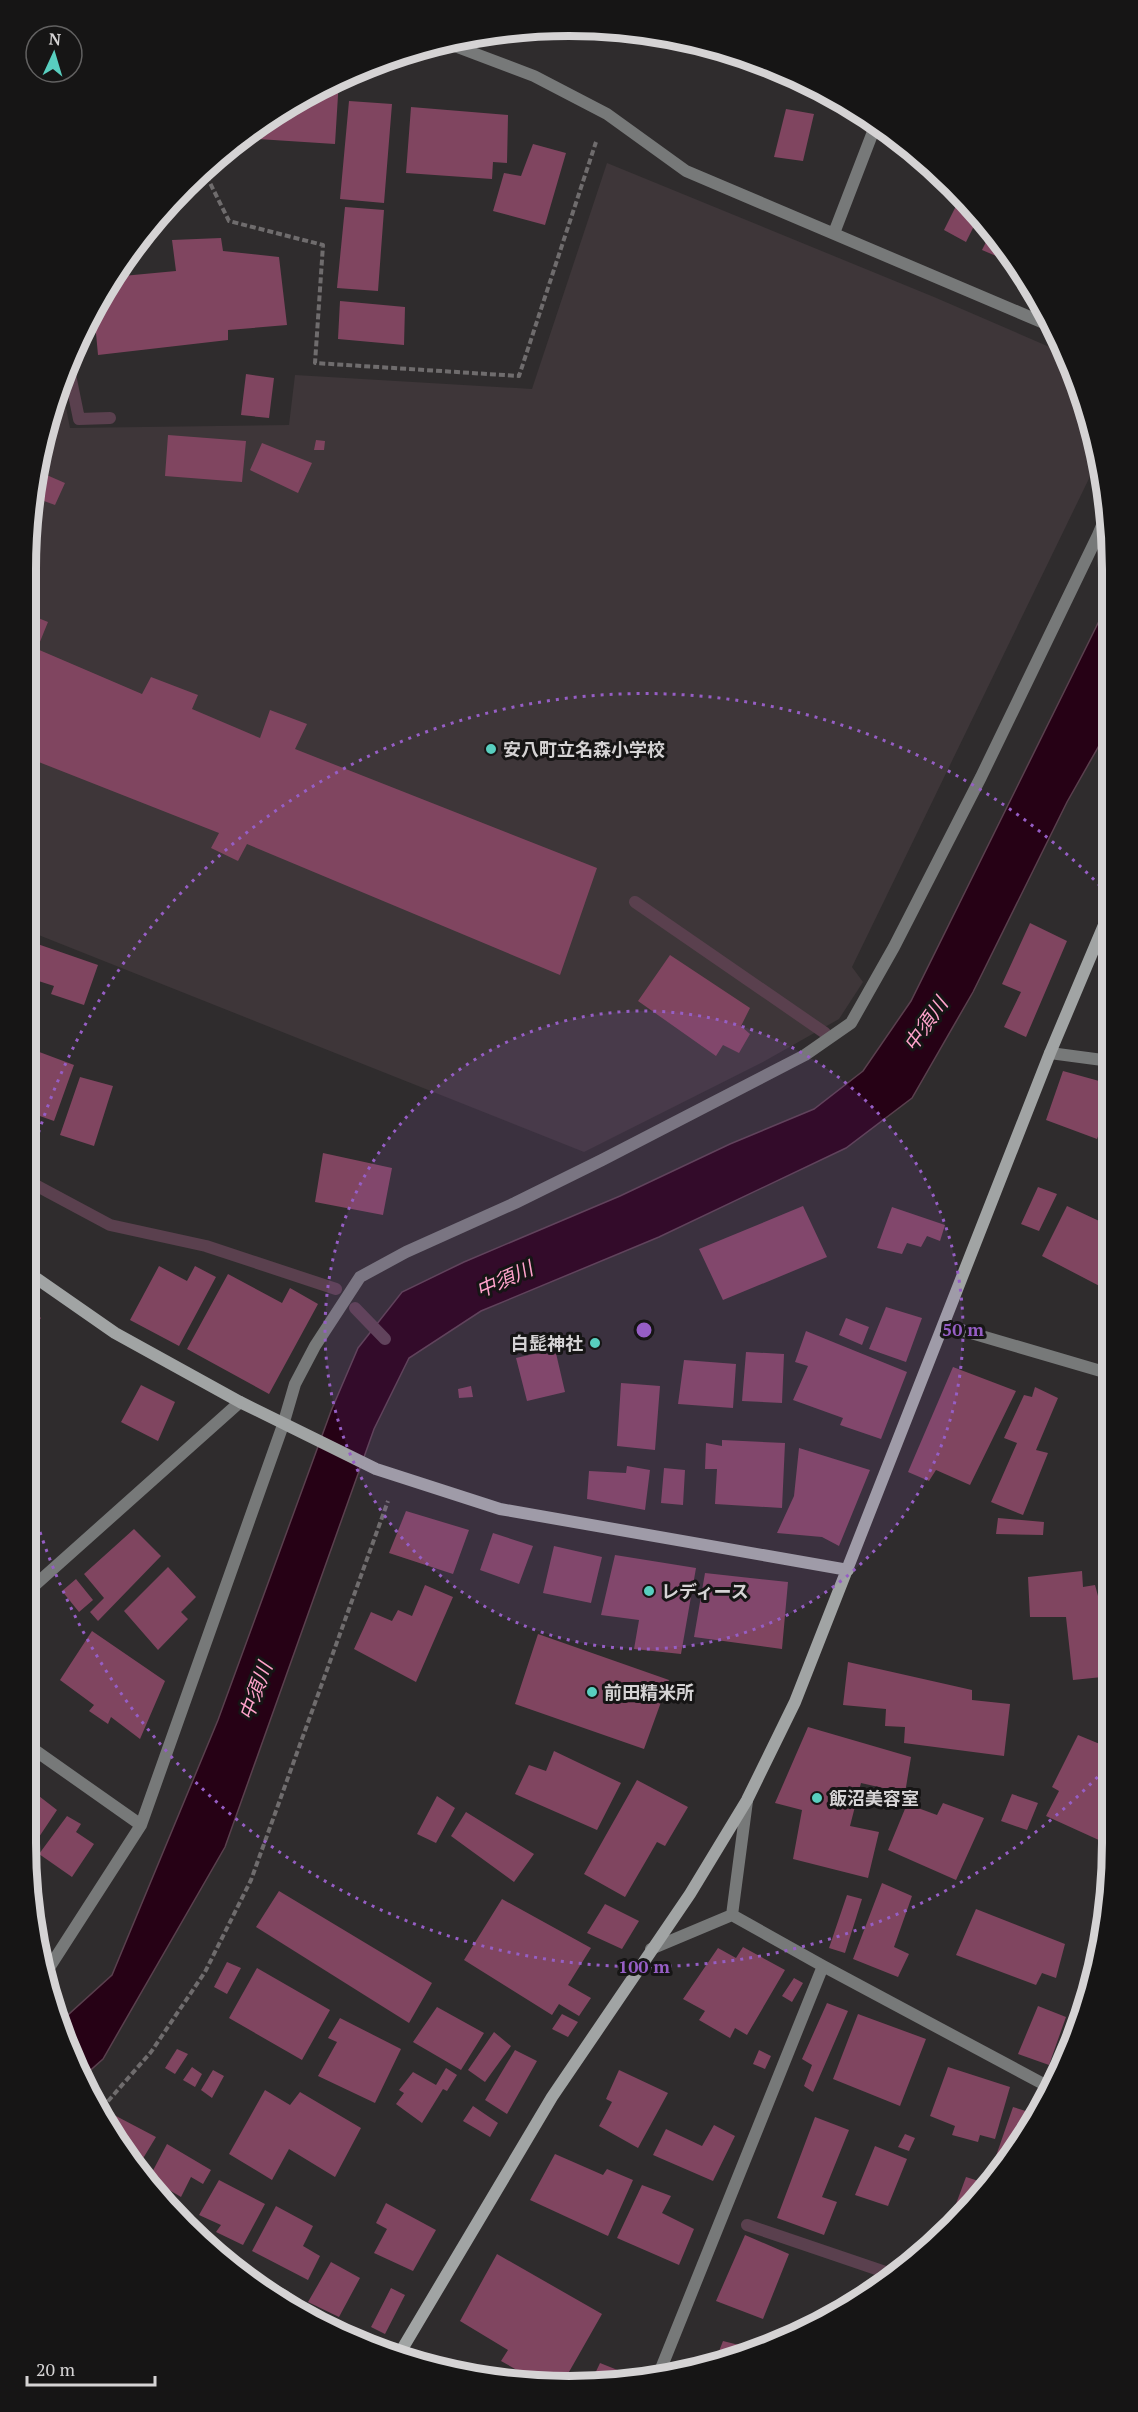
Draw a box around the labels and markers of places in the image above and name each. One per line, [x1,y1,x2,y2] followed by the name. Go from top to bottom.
[503,737,665,761] place label: 安八町立名森小学校
[484,742,498,756] marker: 安八町立名森小学校
[634,1320,654,1340] centre of rings
[511,1331,583,1355] place label: 白髭神社
[588,1336,602,1350] marker: 白髭神社
[661,1579,749,1603] place label: レディース
[642,1584,656,1598] marker: レディース
[604,1680,694,1704] place label: 前田精米所
[585,1685,599,1699] marker: 前田精米所
[829,1786,919,1810] place label: 飯沼美容室
[810,1791,824,1805] marker: 飯沼美容室

